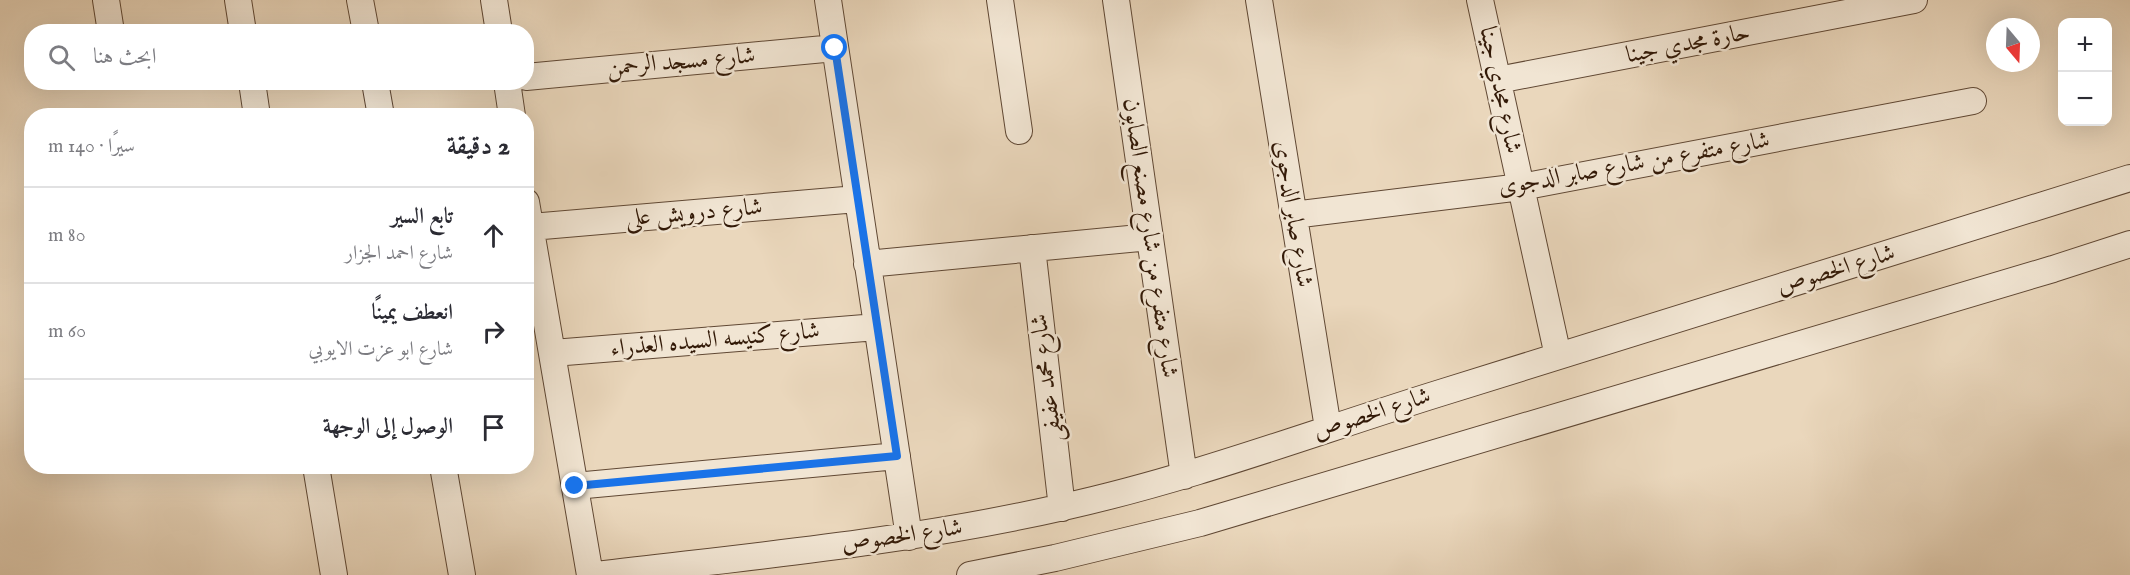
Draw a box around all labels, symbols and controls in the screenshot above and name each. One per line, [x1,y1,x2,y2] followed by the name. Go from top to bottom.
[1623,17,1753,73] street label: حارة مجدي جينا
[1986,18,2040,72] north arrow
[2058,18,2112,126] map controls
[2058,18,2112,72] button: +
[24,24,534,90] search box
[1468,24,1529,157] street label: شارع مجدي جينا
[821,34,847,60] route start
[605,40,757,87] street label: شارع مسجد الرحمن
[45,41,78,74] icon: search
[93,43,156,71] text: ابحث هنا
[2058,72,2112,126] button: −
[1110,96,1185,381] street label: شارع متفرع من شارع مصنع الصابون
[1496,125,1773,206] street label: شارع متفرع من شارع صابر الدجوى
[447,130,510,163] text: 2 دقيقة
[48,134,135,159] text: سيرًا · 140 m
[1263,138,1320,290] street label: شارع صابر الدجوى
[624,192,764,237] street label: شارع درويش على
[391,203,453,231] text: تابع السير
[477,219,510,252] icon: ahead
[48,223,86,248] text: 80 m
[1773,237,1900,306] street label: شارع الخصوص
[345,241,453,266] text: شارع احمد الجزار
[372,299,453,327] text: انعطف يمينًا
[1024,312,1073,444] street label: شارع محمد عفيفى
[477,315,510,348] icon: right
[609,315,821,368] street label: شارع كنيسه السيده العذراء
[48,319,86,344] text: 60 m
[308,337,453,362] text: شارع ابو عزت الايوبي
[1309,380,1436,450] street label: شارع الخصوص
[477,411,510,444] icon: arrive
[323,413,453,441] text: الوصول إلى الوجهة
[561,472,587,498] route end
[839,512,965,563] street label: شارع الخصوص

